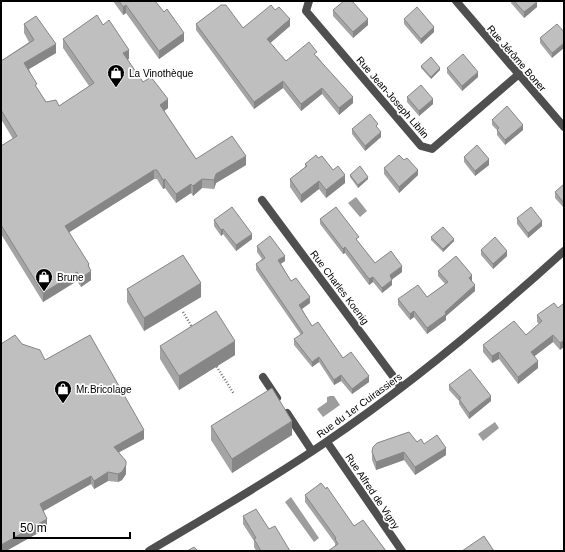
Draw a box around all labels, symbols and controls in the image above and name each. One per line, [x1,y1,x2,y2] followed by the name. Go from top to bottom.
[485,23,549,94] street label: Rue Jérôme Boner
[354,54,431,140] street label: Rue Jean-Joseph Liblin
[106,63,126,88] shop icon: La Vinothèque
[129,68,194,79] place label: La Vinothèque
[308,248,371,326] street label: Rue Charles Koenig
[34,267,54,292] shop icon: Brune
[57,272,84,283] place label: Brune
[315,371,404,440] street label: Rue du 1er Cuirassiers
[53,379,73,404] shop icon: Mr.Bricolage
[76,384,132,395] place label: Mr.Bricolage
[343,452,402,531] street label: Rue Alfred de Vigny
[14,514,130,540] scale bar
[20,521,47,535] text: 50 m

